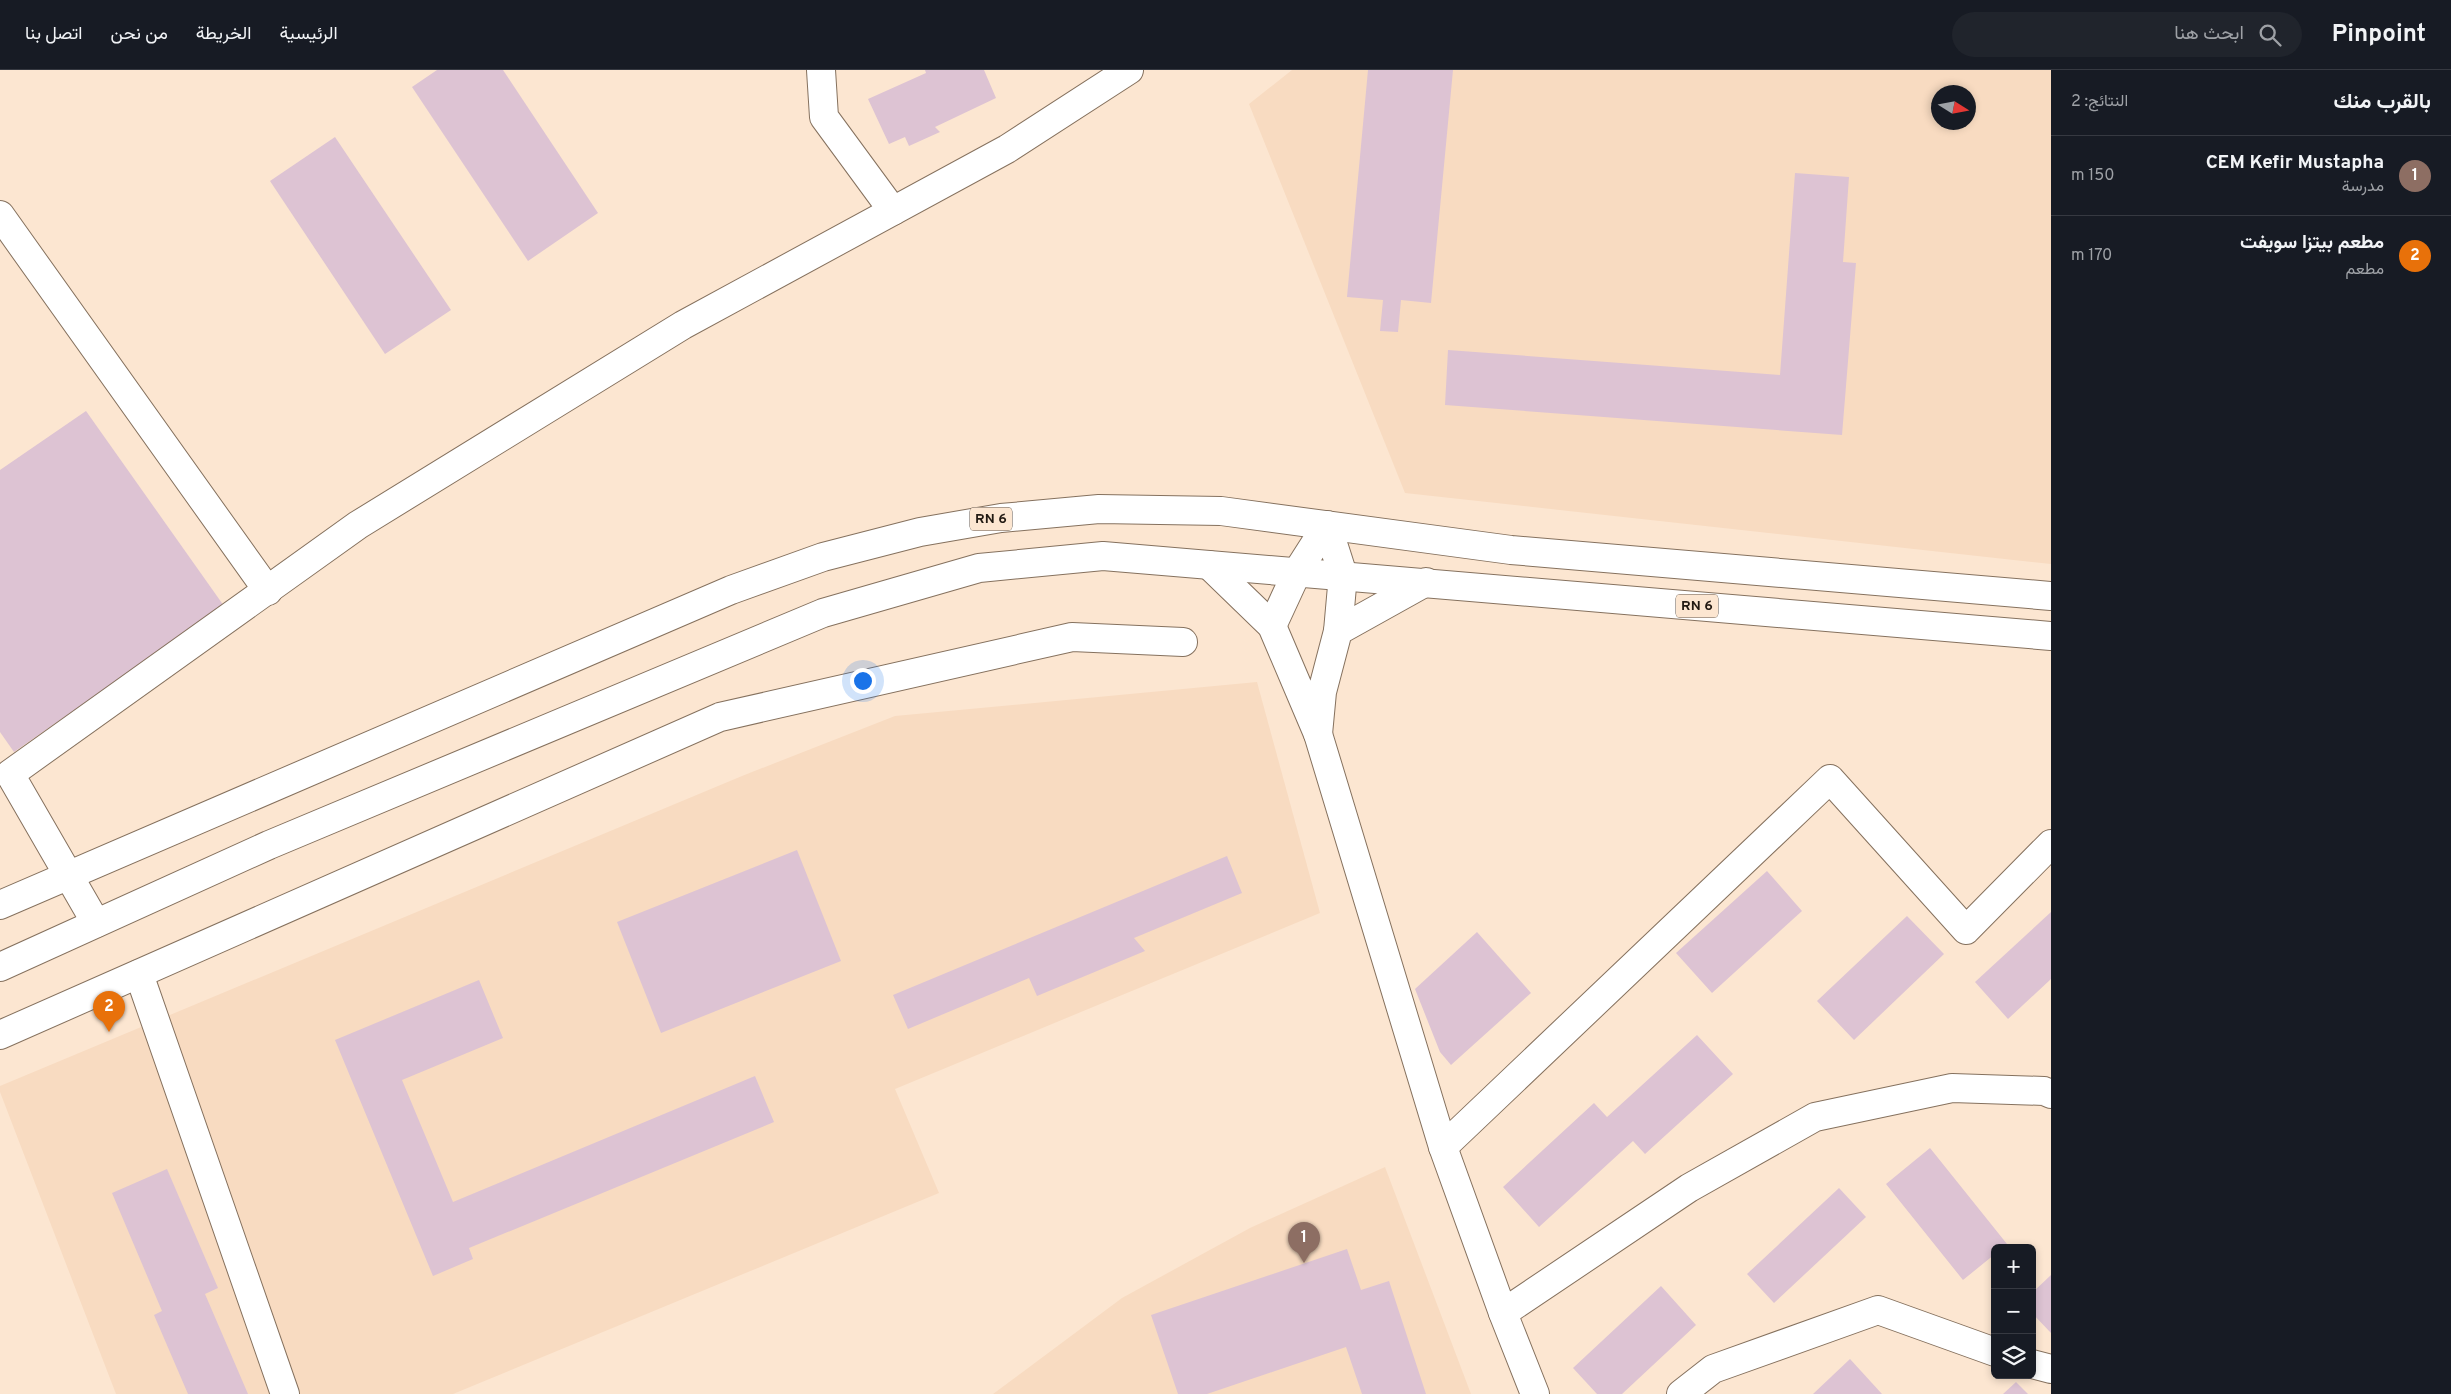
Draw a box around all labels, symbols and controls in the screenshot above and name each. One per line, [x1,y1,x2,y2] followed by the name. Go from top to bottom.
[1952,12,2302,57] search box
[2332,20,2426,50] text: Pinpoint
[2256,21,2284,49] icon: search
[2174,22,2244,46] text: ابحث هنا
[25,23,83,46] text: اتصل بنا
[111,23,168,46] text: من نحن
[196,23,251,46] text: الخريطة
[279,23,338,46] text: الرئيسية
[1931,85,1976,130] north arrow
[2334,89,2431,116] text: بالقرب منك
[2071,92,2128,112] text: النتائج: 2
[2206,151,2384,175] text: CEM Kefir Mustapha
[2071,166,2114,186] text: 150 m
[2412,166,2418,186] text: 1
[2342,177,2384,197] text: مدرسة
[2240,231,2384,255] text: مطعم بيتزا سويفت
[2071,246,2112,266] text: 170 m
[2410,246,2420,266] text: 2
[2345,260,2384,280] text: مطعم
[970,508,1012,530] road number: RN 6
[1676,594,1718,618] road number: RN 6
[850,668,876,694] your location
[93,991,125,1032] pin: 2
[1288,1222,1320,1263] pin: 1
[1991,1244,2036,1379] map controls
[1991,1244,2036,1289] button: +
[1991,1289,2036,1334] button: −
[1991,1334,2036,1379] button: layers

